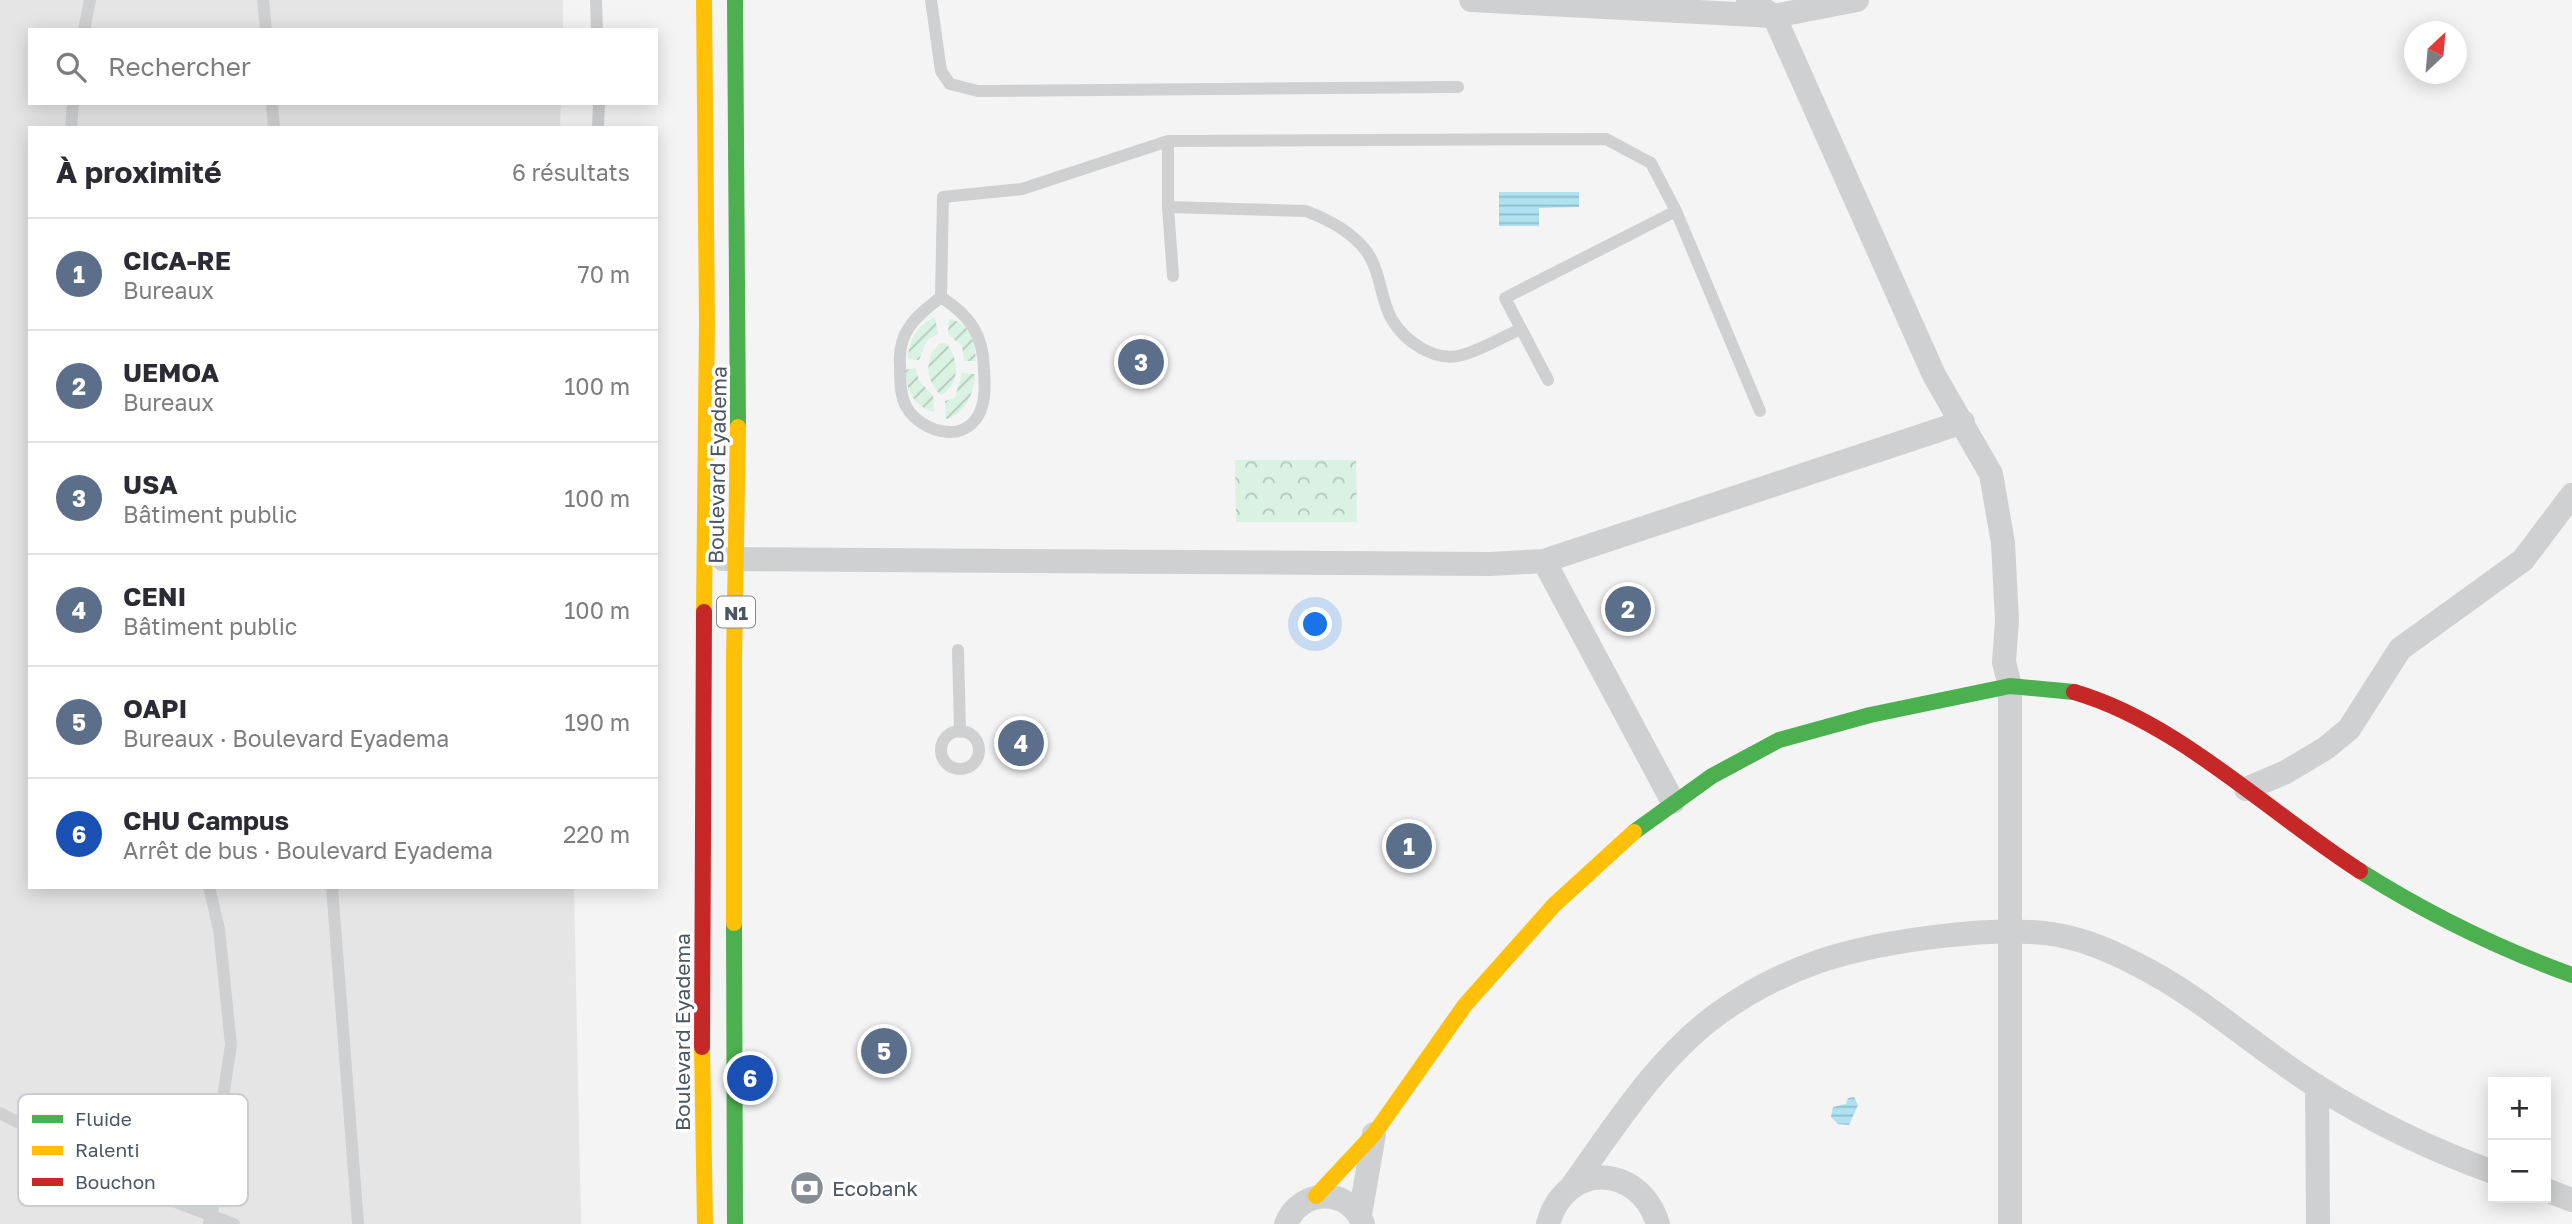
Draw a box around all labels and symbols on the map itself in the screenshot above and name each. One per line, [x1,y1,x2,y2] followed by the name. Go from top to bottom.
[2404,21,2467,84] north arrow
[1118,336,1164,388] pin: 3
[702,366,732,564] street label: Boulevard Eyadema
[1605,583,1651,635] pin: 2
[717,596,755,628] road number: N1
[1298,607,1332,641] your location
[998,717,1044,769] pin: 4
[1386,820,1432,872] pin: 1
[669,933,695,1131] street label: Boulevard Eyadema
[861,1025,907,1077] pin: 5
[727,1052,773,1104] pin: 6
[18,1094,248,1206] legend
[75,1107,132,1130] text: Fluide
[75,1138,140,1161] text: Ralenti
[788,1169,826,1207] bank icon: Ecobank
[75,1170,156,1193] text: Bouchon
[832,1175,918,1201] place label: Ecobank

